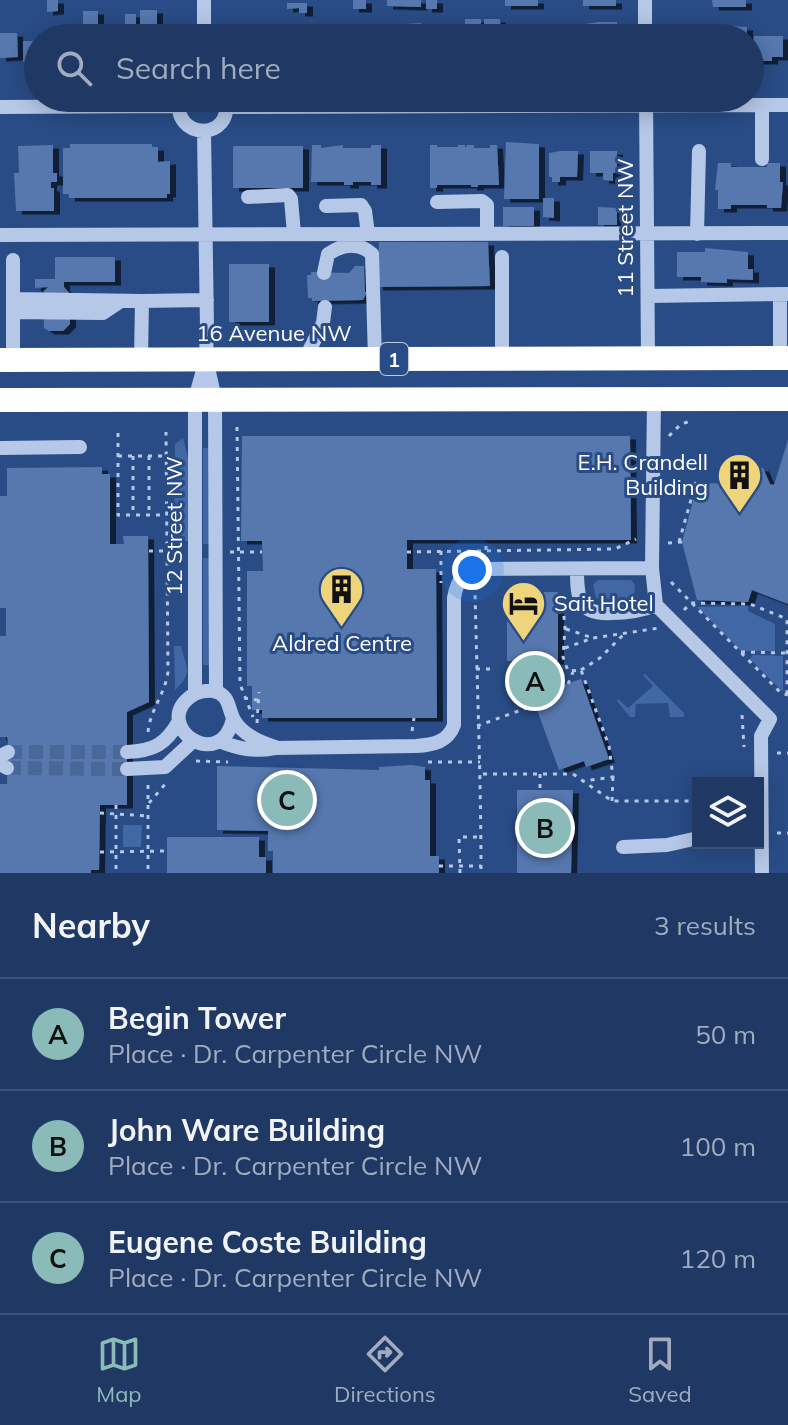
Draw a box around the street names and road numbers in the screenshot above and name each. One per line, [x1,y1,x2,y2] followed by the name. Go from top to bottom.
[611,158,639,298] street label: 11 Street NW
[196,319,352,347] street label: 16 Avenue NW
[380,343,408,375] road number: 1
[160,456,188,596] street label: 12 Street NW

